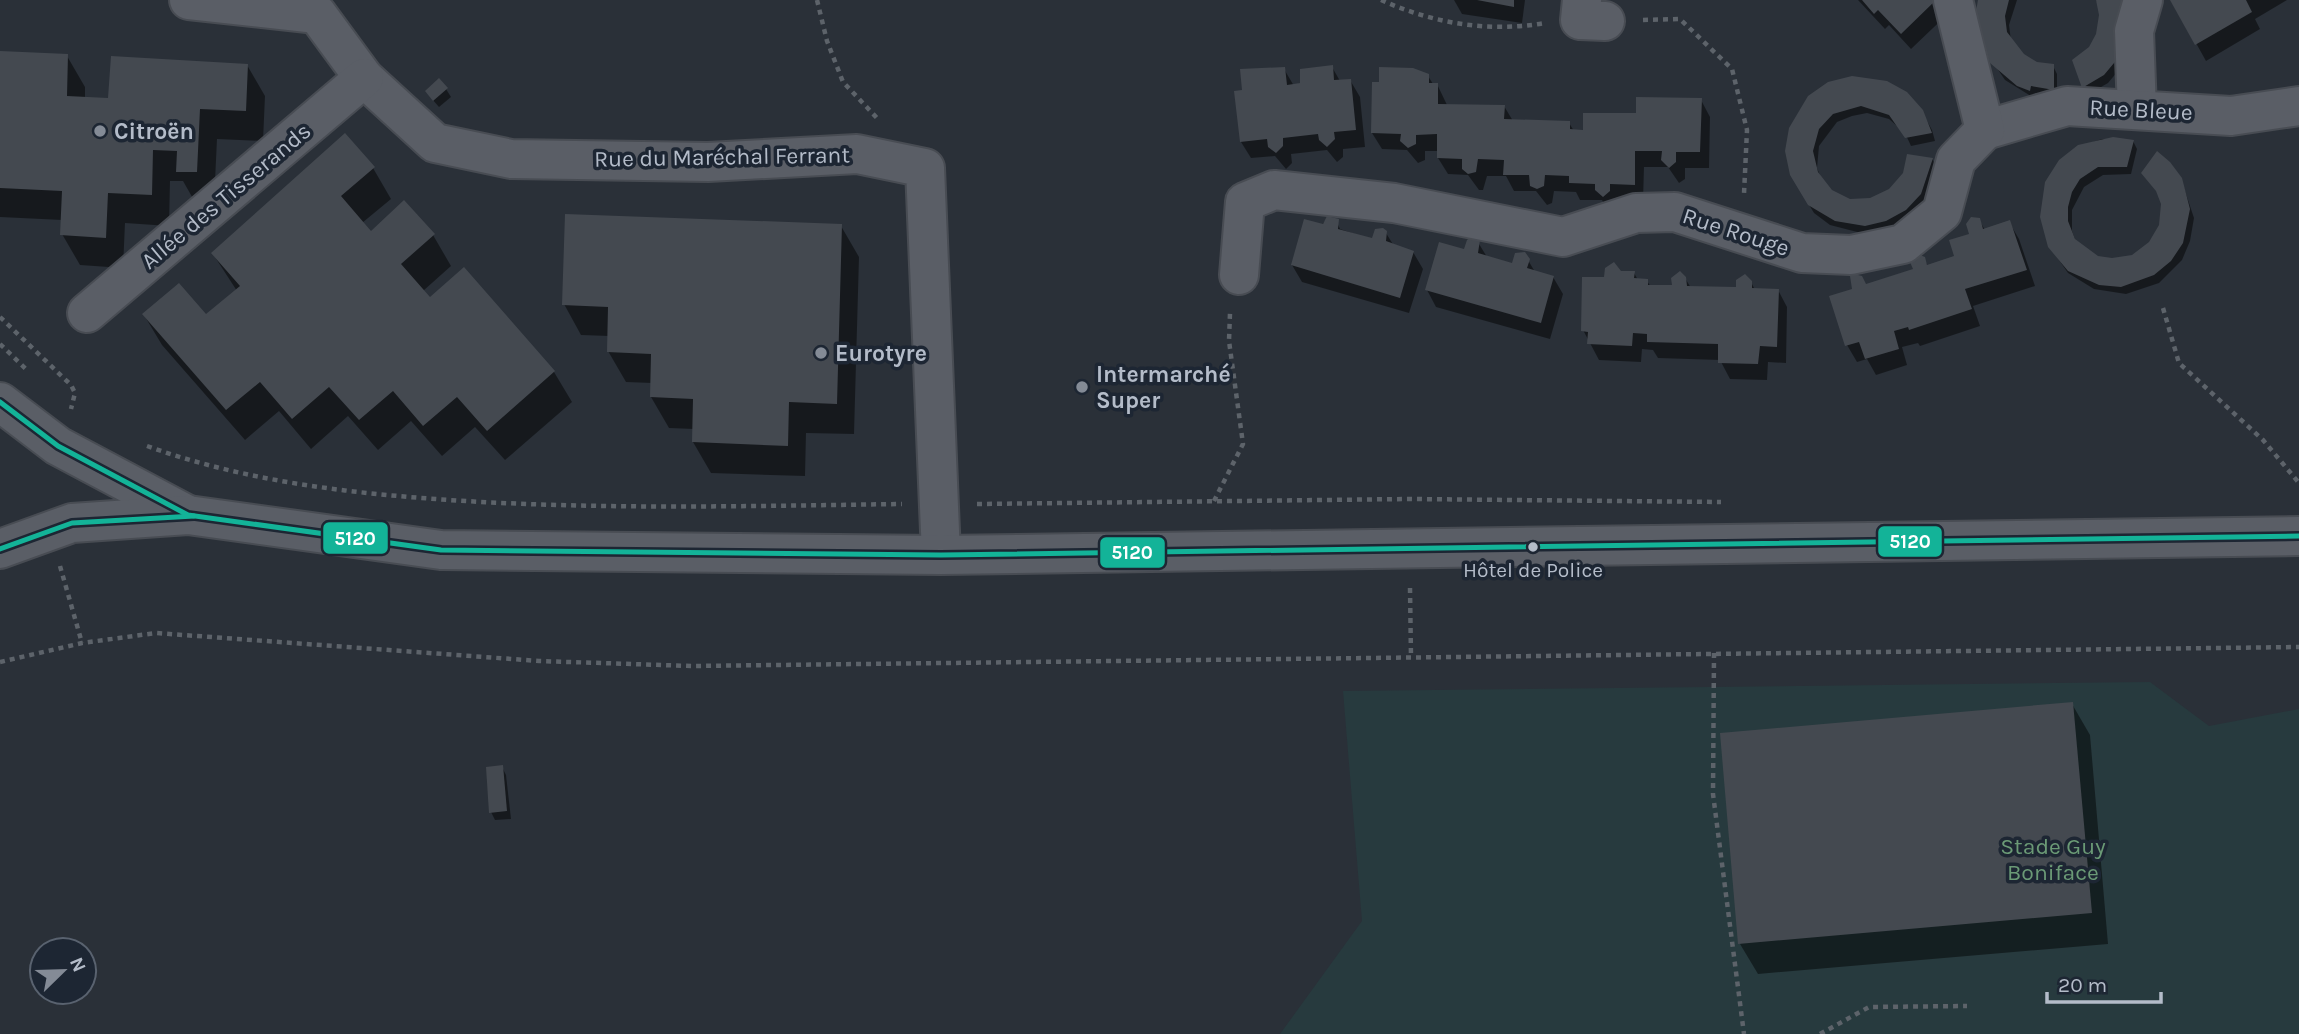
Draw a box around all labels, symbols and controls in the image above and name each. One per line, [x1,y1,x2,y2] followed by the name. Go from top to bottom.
[2089,94,2193,126] street label: Rue Bleue
[136,117,316,275] street label: Allée des Tisserands
[114,118,194,145] place label: Citroën
[92,123,108,139] marker: Citroën
[594,141,851,173] street label: Rue du Maréchal Ferrant
[1679,202,1793,262] street label: Rue Rouge
[835,340,927,367] place label: Eurotyre
[813,345,829,361] marker: Eurotyre
[1096,361,1231,414] place label: Intermarché Super
[1074,379,1090,395] marker: Intermarché Super
[322,521,389,555] line badge: 5120
[1877,525,1943,558] line badge: 5120
[334,528,376,550] text: 5120
[1889,531,1931,553] text: 5120
[1099,536,1166,569] line badge: 5120
[1526,540,1540,554] marker: Hôtel de Police
[1111,542,1153,564] text: 5120
[1463,558,1603,582] place label: Hôtel de Police
[2000,833,2106,886] park label: Stade Guy Boniface
[28,936,98,1006] north arrow
[65,954,91,975] text: N
[2047,960,2161,1004] scale bar
[2058,973,2107,997] text: 20 m

